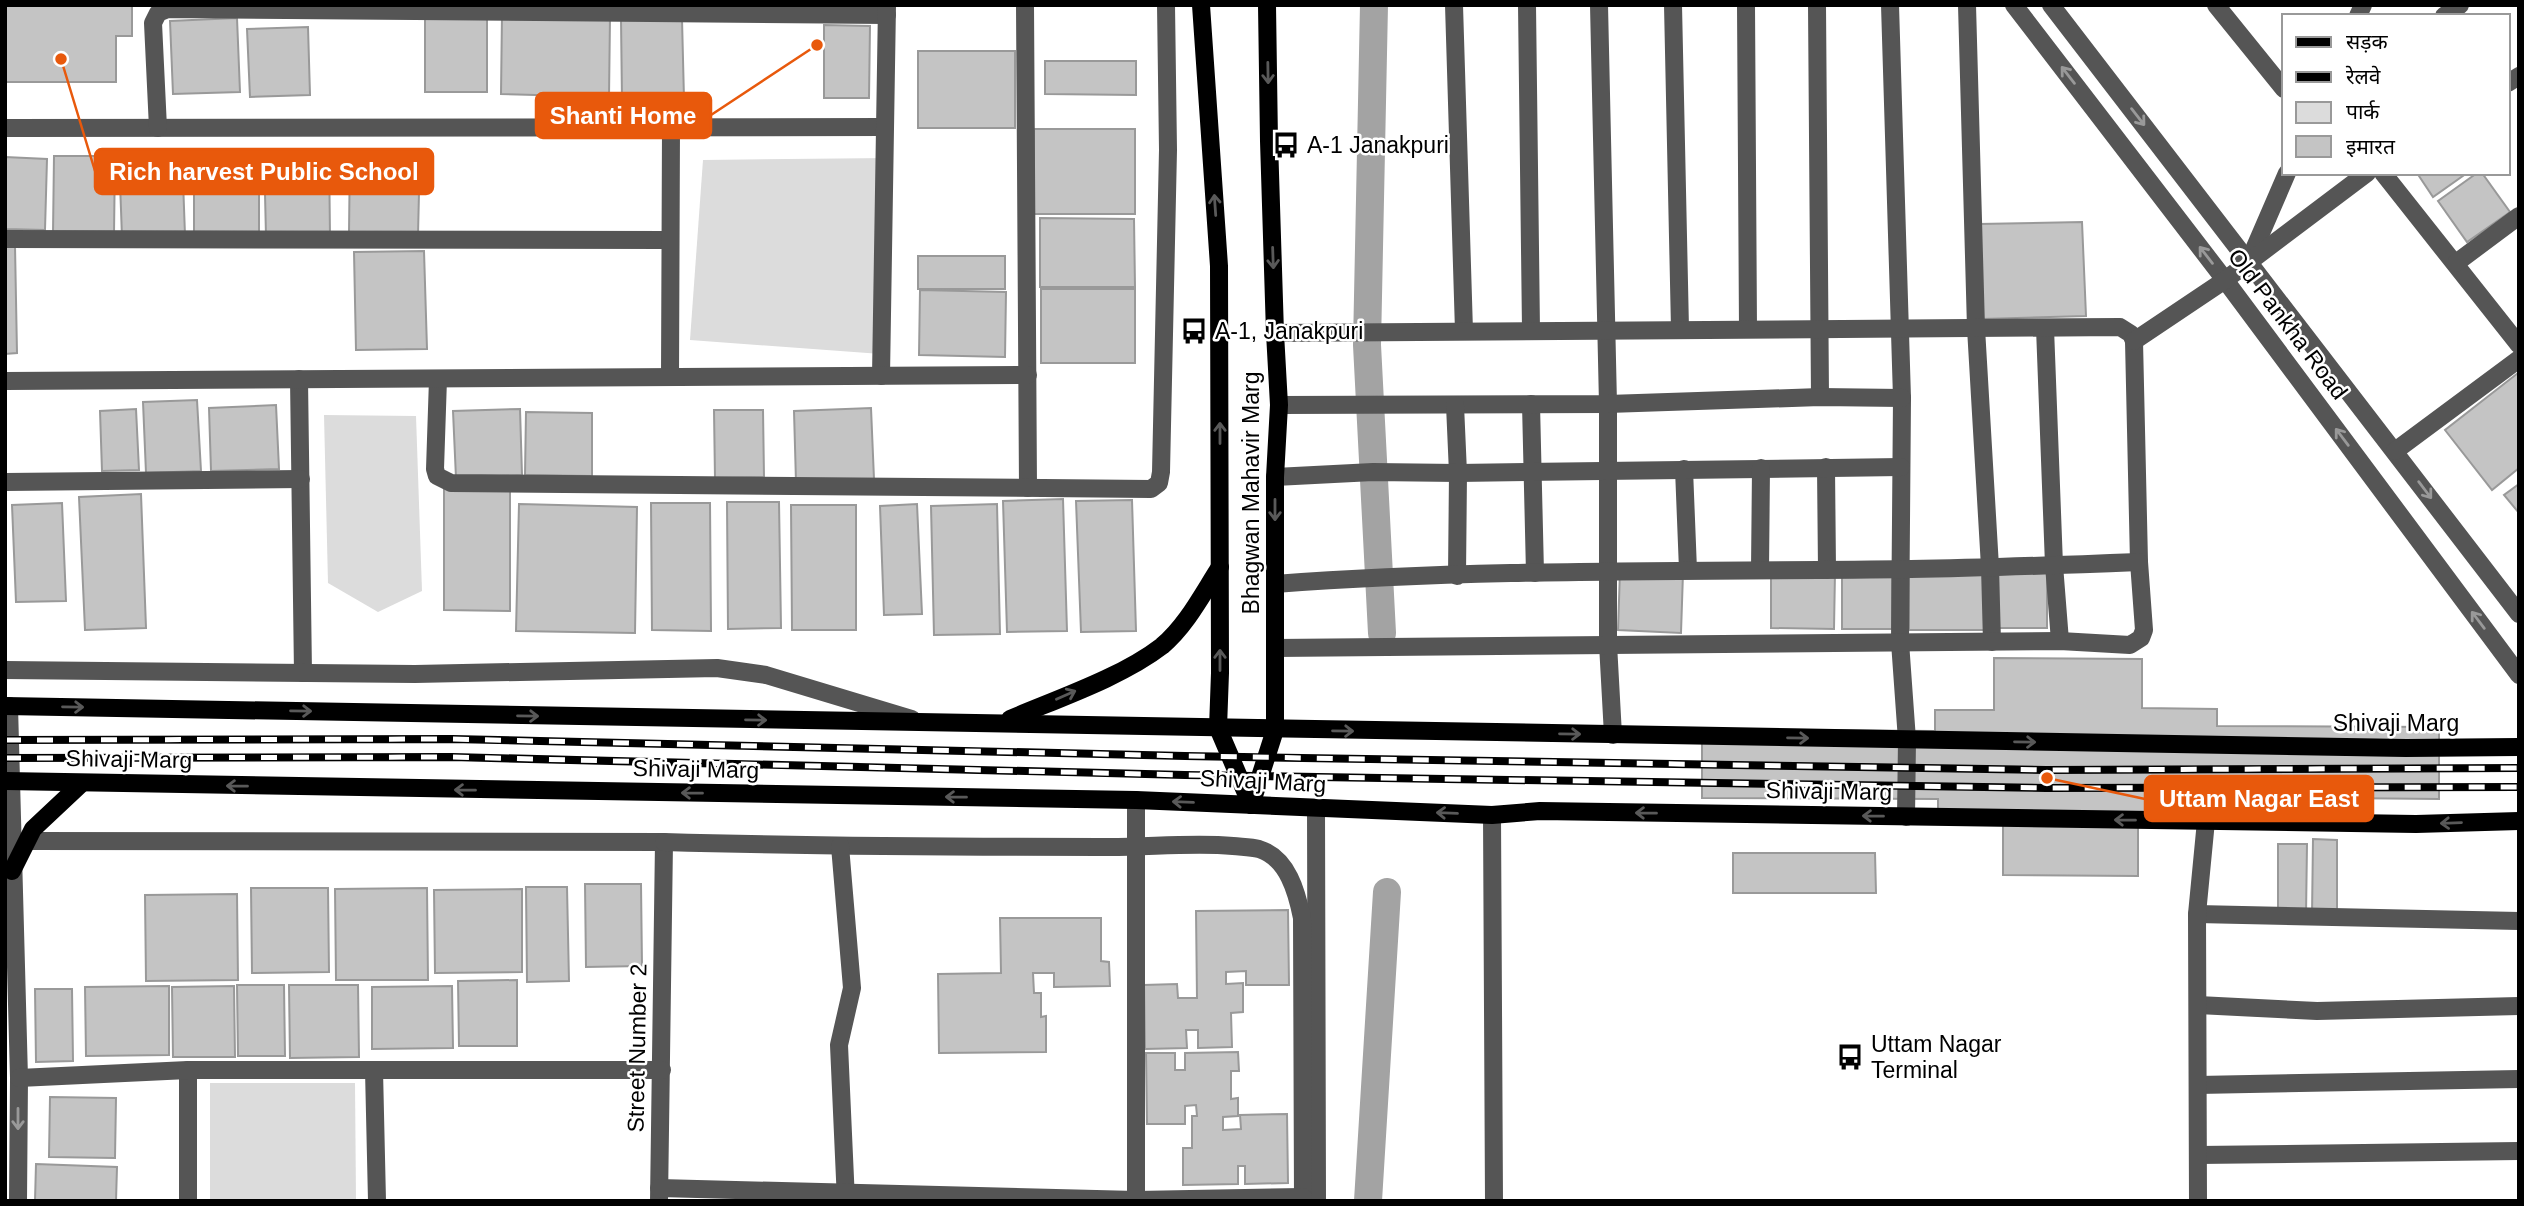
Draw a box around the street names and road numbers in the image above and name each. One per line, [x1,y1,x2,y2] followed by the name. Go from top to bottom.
[2223,244,2353,404] street label: Old Pankha Road
[1238,372,1264,614] street label: Bhagwan Mahavir Marg
[2333,710,2459,736] street label: Shivaji Marg
[66,745,192,773] street label: Shivaji Marg
[633,755,759,783] street label: Shivaji Marg
[1199,765,1327,797] street label: Shivaji Marg
[1766,777,1892,805] street label: Shivaji Marg
[623,963,651,1133] street label: Street Number 2

